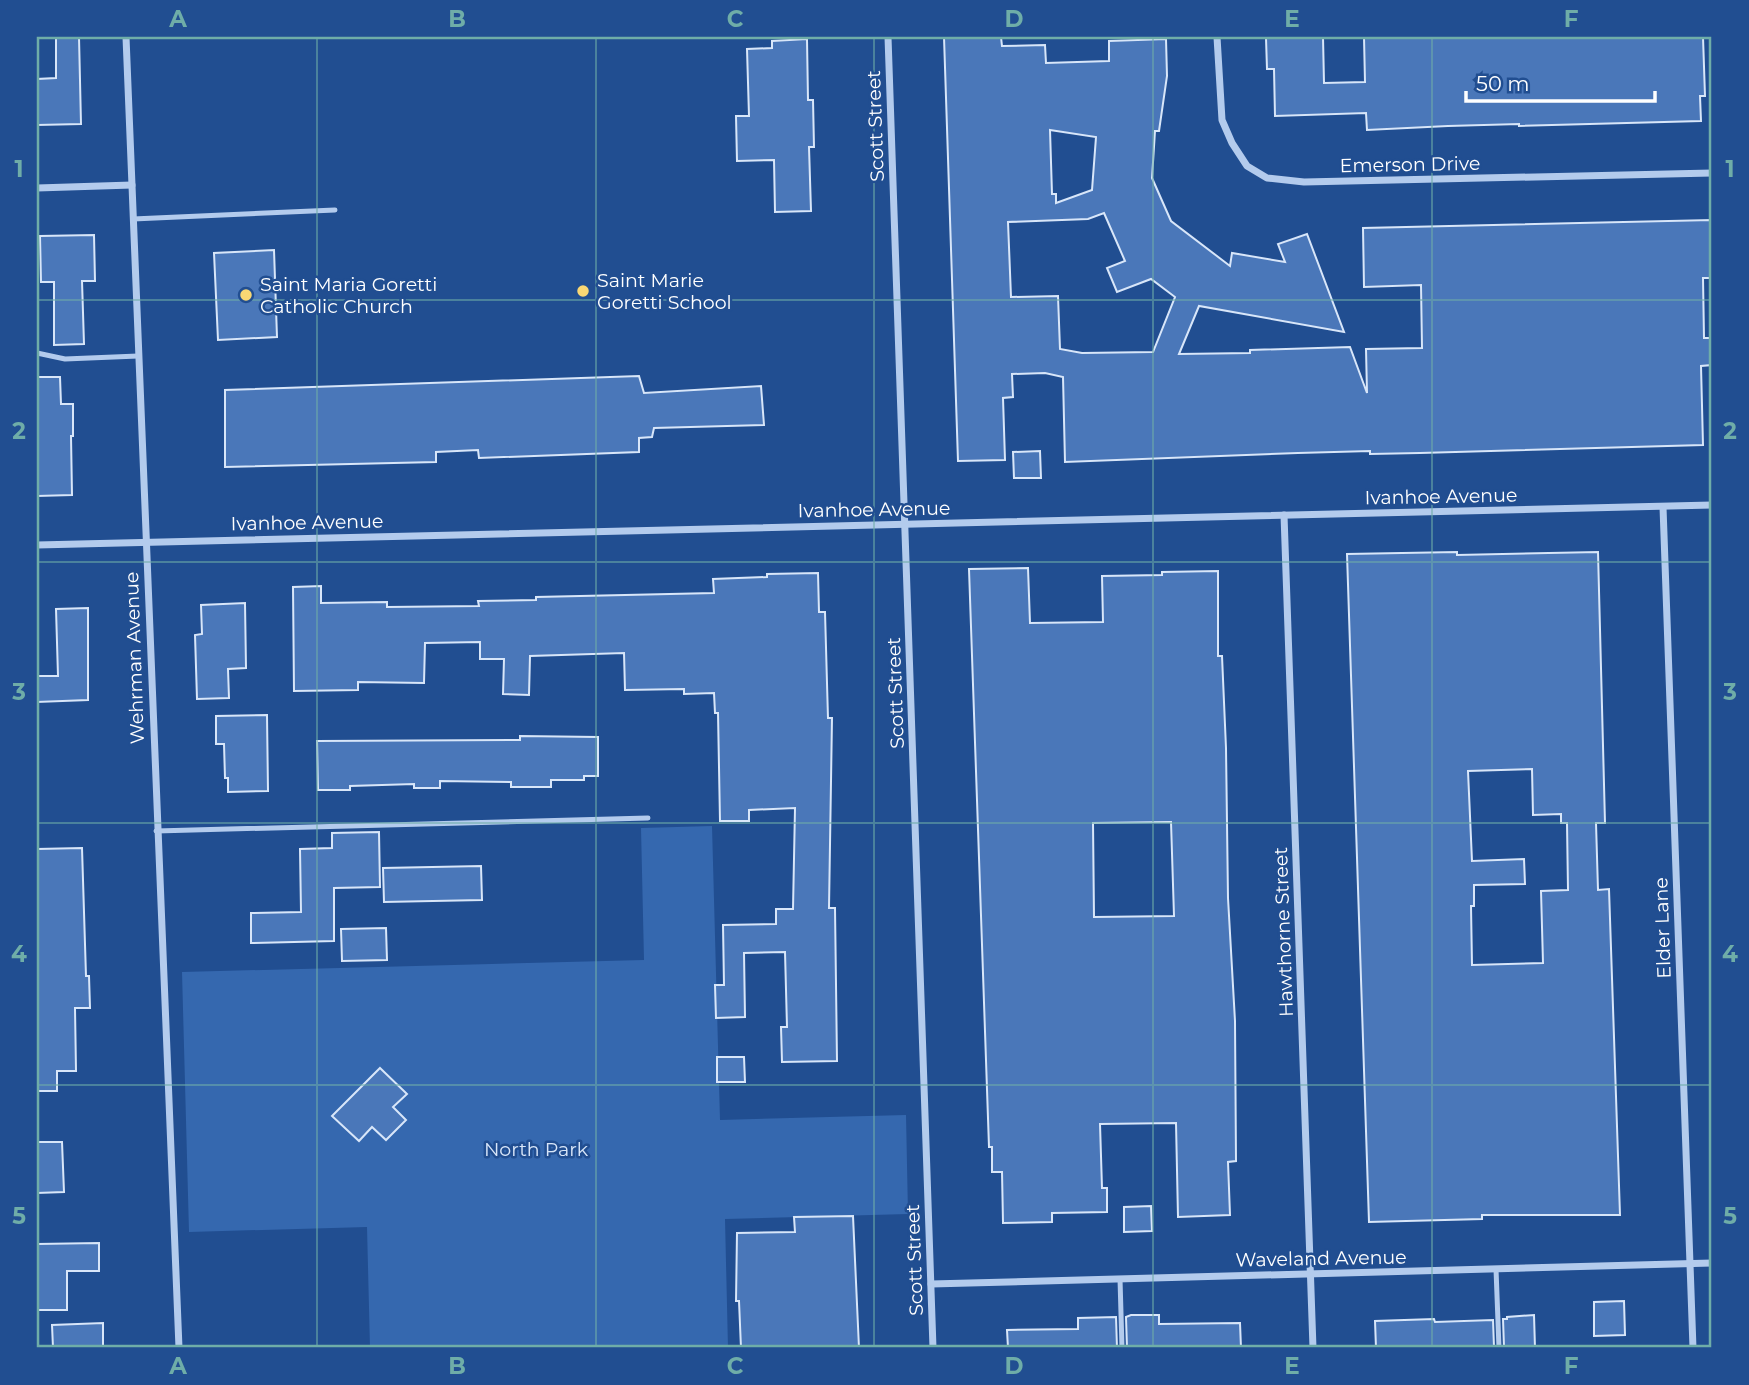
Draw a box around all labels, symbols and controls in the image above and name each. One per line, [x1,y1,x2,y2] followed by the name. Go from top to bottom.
[168,5,187,33] text: A
[448,5,466,33] text: B
[727,5,744,33] text: C
[1005,5,1024,33] text: D
[1284,5,1300,33] text: E
[1564,5,1579,33] text: F
[1466,60,1654,104] scale bar
[862,69,889,182] street label: Scott Street
[1476,71,1530,96] text: 50 m
[1339,152,1481,177] street label: Emerson Drive
[14,155,24,183] text: 1
[1725,155,1735,183] text: 1
[597,269,732,314] place label: Saint Marie Goretti School
[260,273,437,318] place label: Saint Maria Goretti Catholic Church
[575,283,591,299] marker: Saint Marie Goretti School
[238,287,254,303] marker: Saint Maria Goretti Catholic Church
[12,417,26,445] text: 2
[1723,417,1737,445] text: 2
[1364,484,1518,509] street label: Ivanhoe Avenue
[797,497,951,522] street label: Ivanhoe Avenue
[230,510,384,535] street label: Ivanhoe Avenue
[120,571,149,745] street label: Wehrman Avenue
[882,636,909,749] street label: Scott Street
[11,678,26,706] text: 3
[1722,678,1737,706] text: 3
[1269,846,1298,1017] street label: Hawthorne Street
[1649,877,1676,979] street label: Elder Lane
[11,940,27,968] text: 4
[1722,940,1738,968] text: 4
[484,1138,589,1161] park label: North Park
[12,1202,26,1230] text: 5
[1723,1202,1737,1230] text: 5
[901,1203,928,1316] street label: Scott Street
[1235,1246,1407,1271] street label: Waveland Avenue
[168,1352,187,1380] text: A
[448,1352,466,1380] text: B
[727,1352,744,1380] text: C
[1005,1352,1024,1380] text: D
[1284,1352,1300,1380] text: E
[1564,1352,1579,1380] text: F

